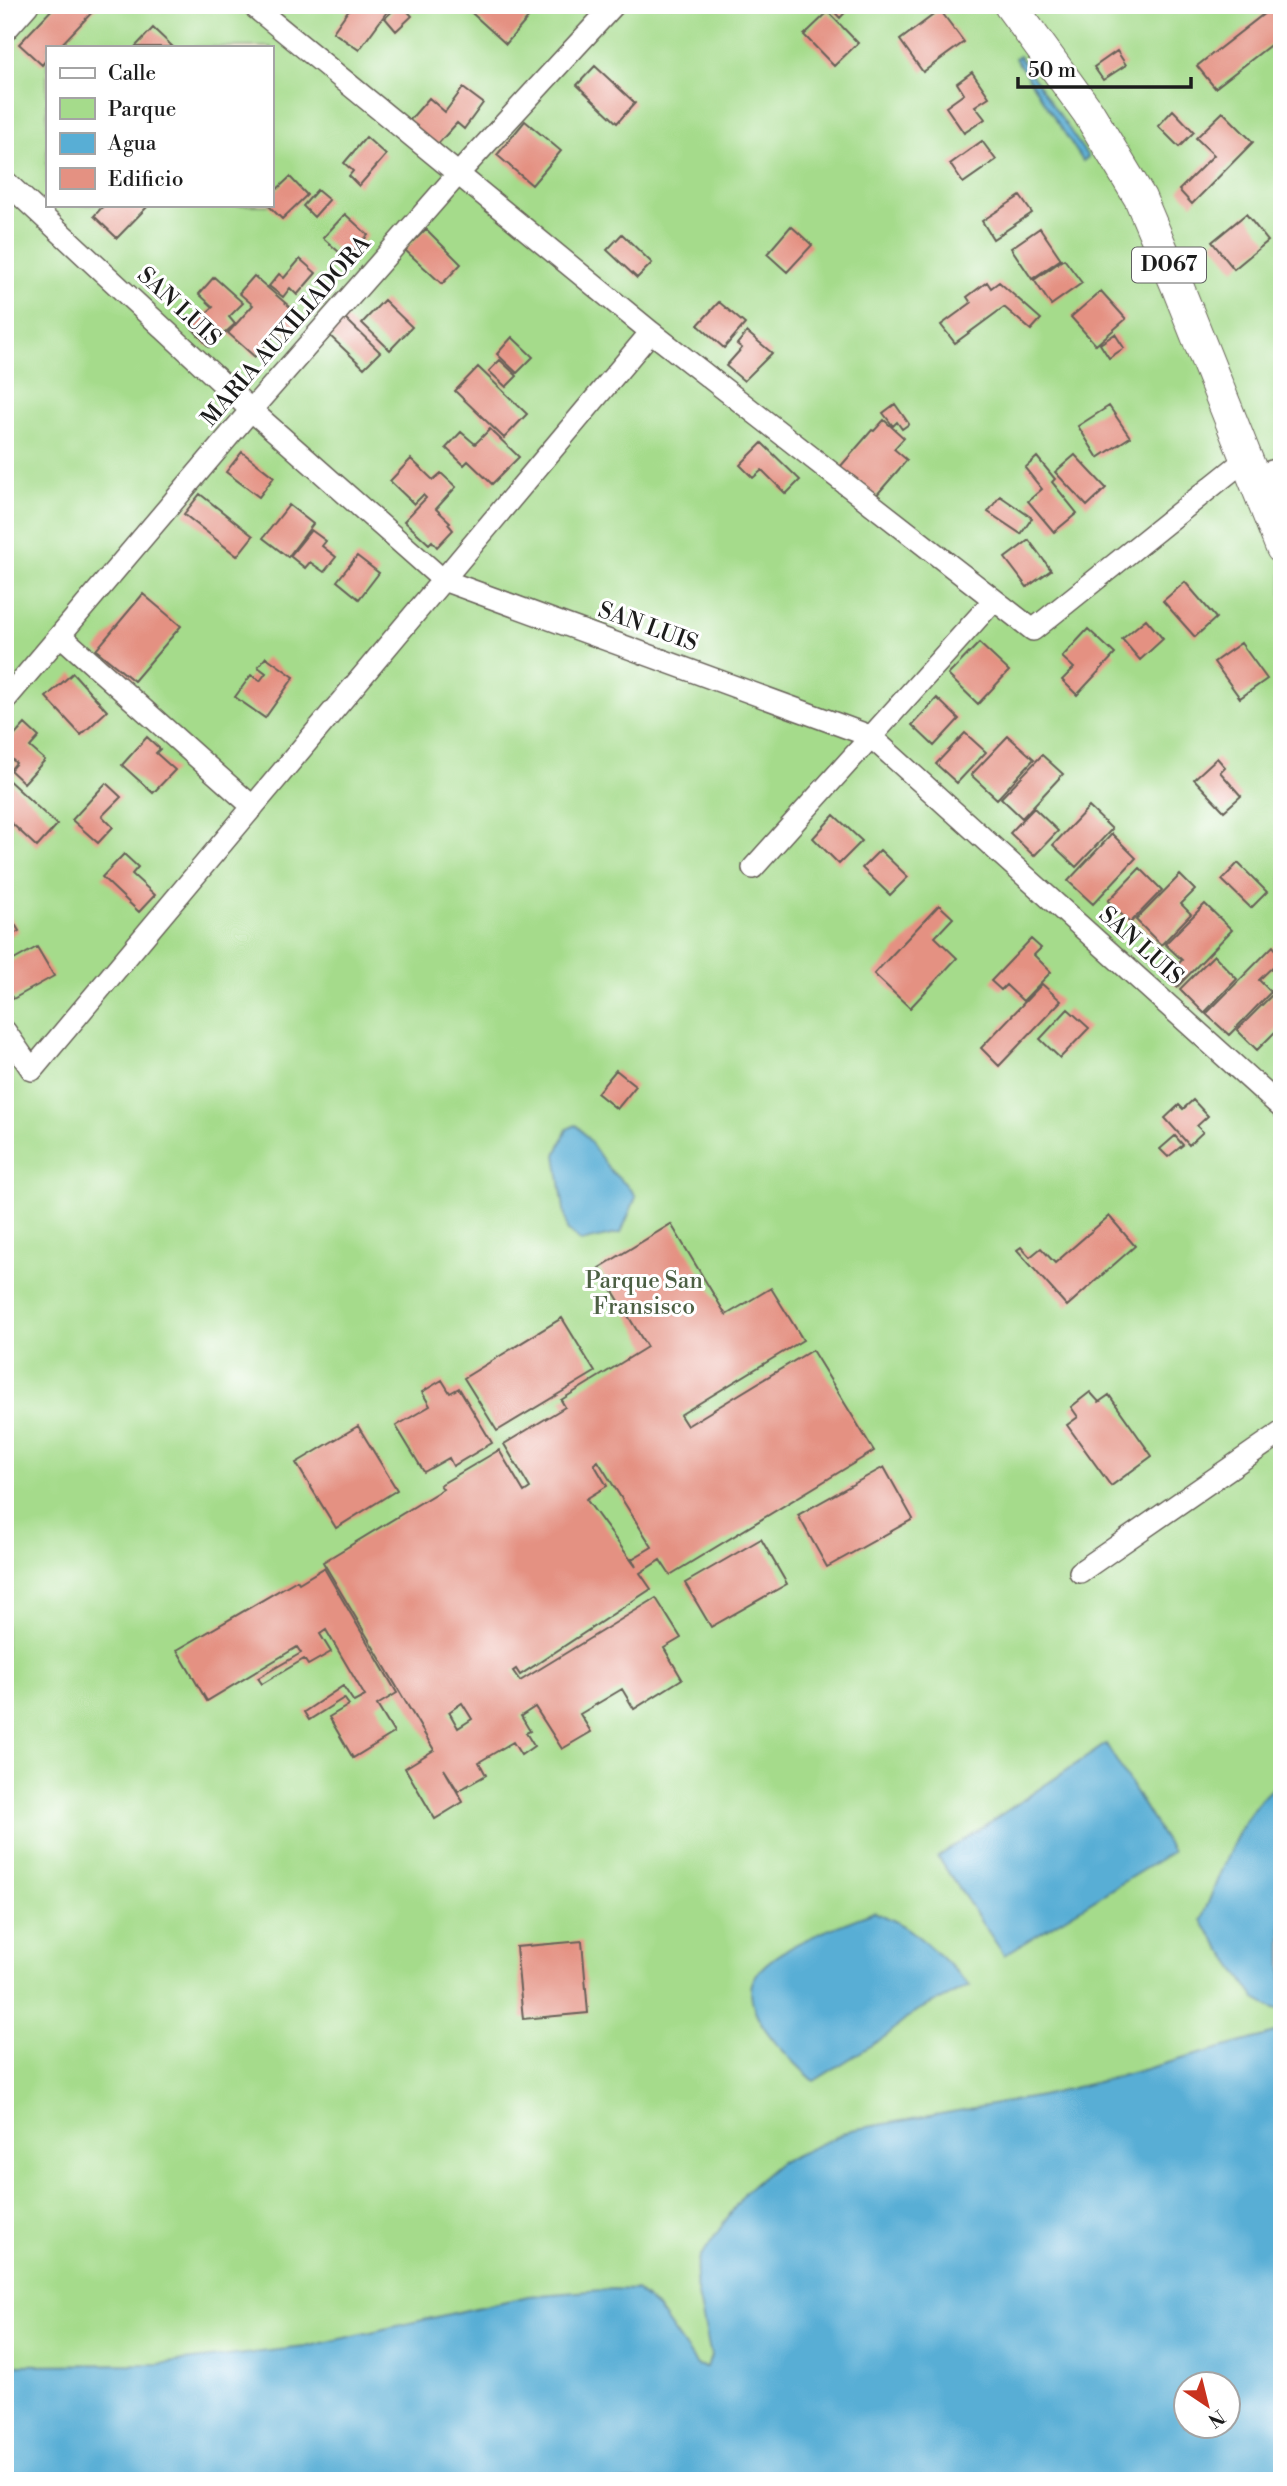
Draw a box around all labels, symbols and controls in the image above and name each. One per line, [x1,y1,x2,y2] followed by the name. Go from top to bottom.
[46,46,273,206] legend
[1018,46,1191,90] scale bar
[1028,58,1076,84] text: 50 m
[108,61,156,87] text: Calle
[108,97,176,123] text: Parque
[107,131,157,157] text: Agua
[108,167,184,193] text: Edificio
[195,229,377,432] street label: MARIA AUXILIADORA
[1132,247,1206,282] road number: D067
[131,261,227,353] street label: SAN LUIS
[594,596,702,658] street label: SAN LUIS
[1093,901,1189,991] street label: SAN LUIS
[585,1267,703,1321] park label: Parque San Fransisco
[1172,2370,1242,2440] north arrow
[1203,2404,1229,2432] text: N

